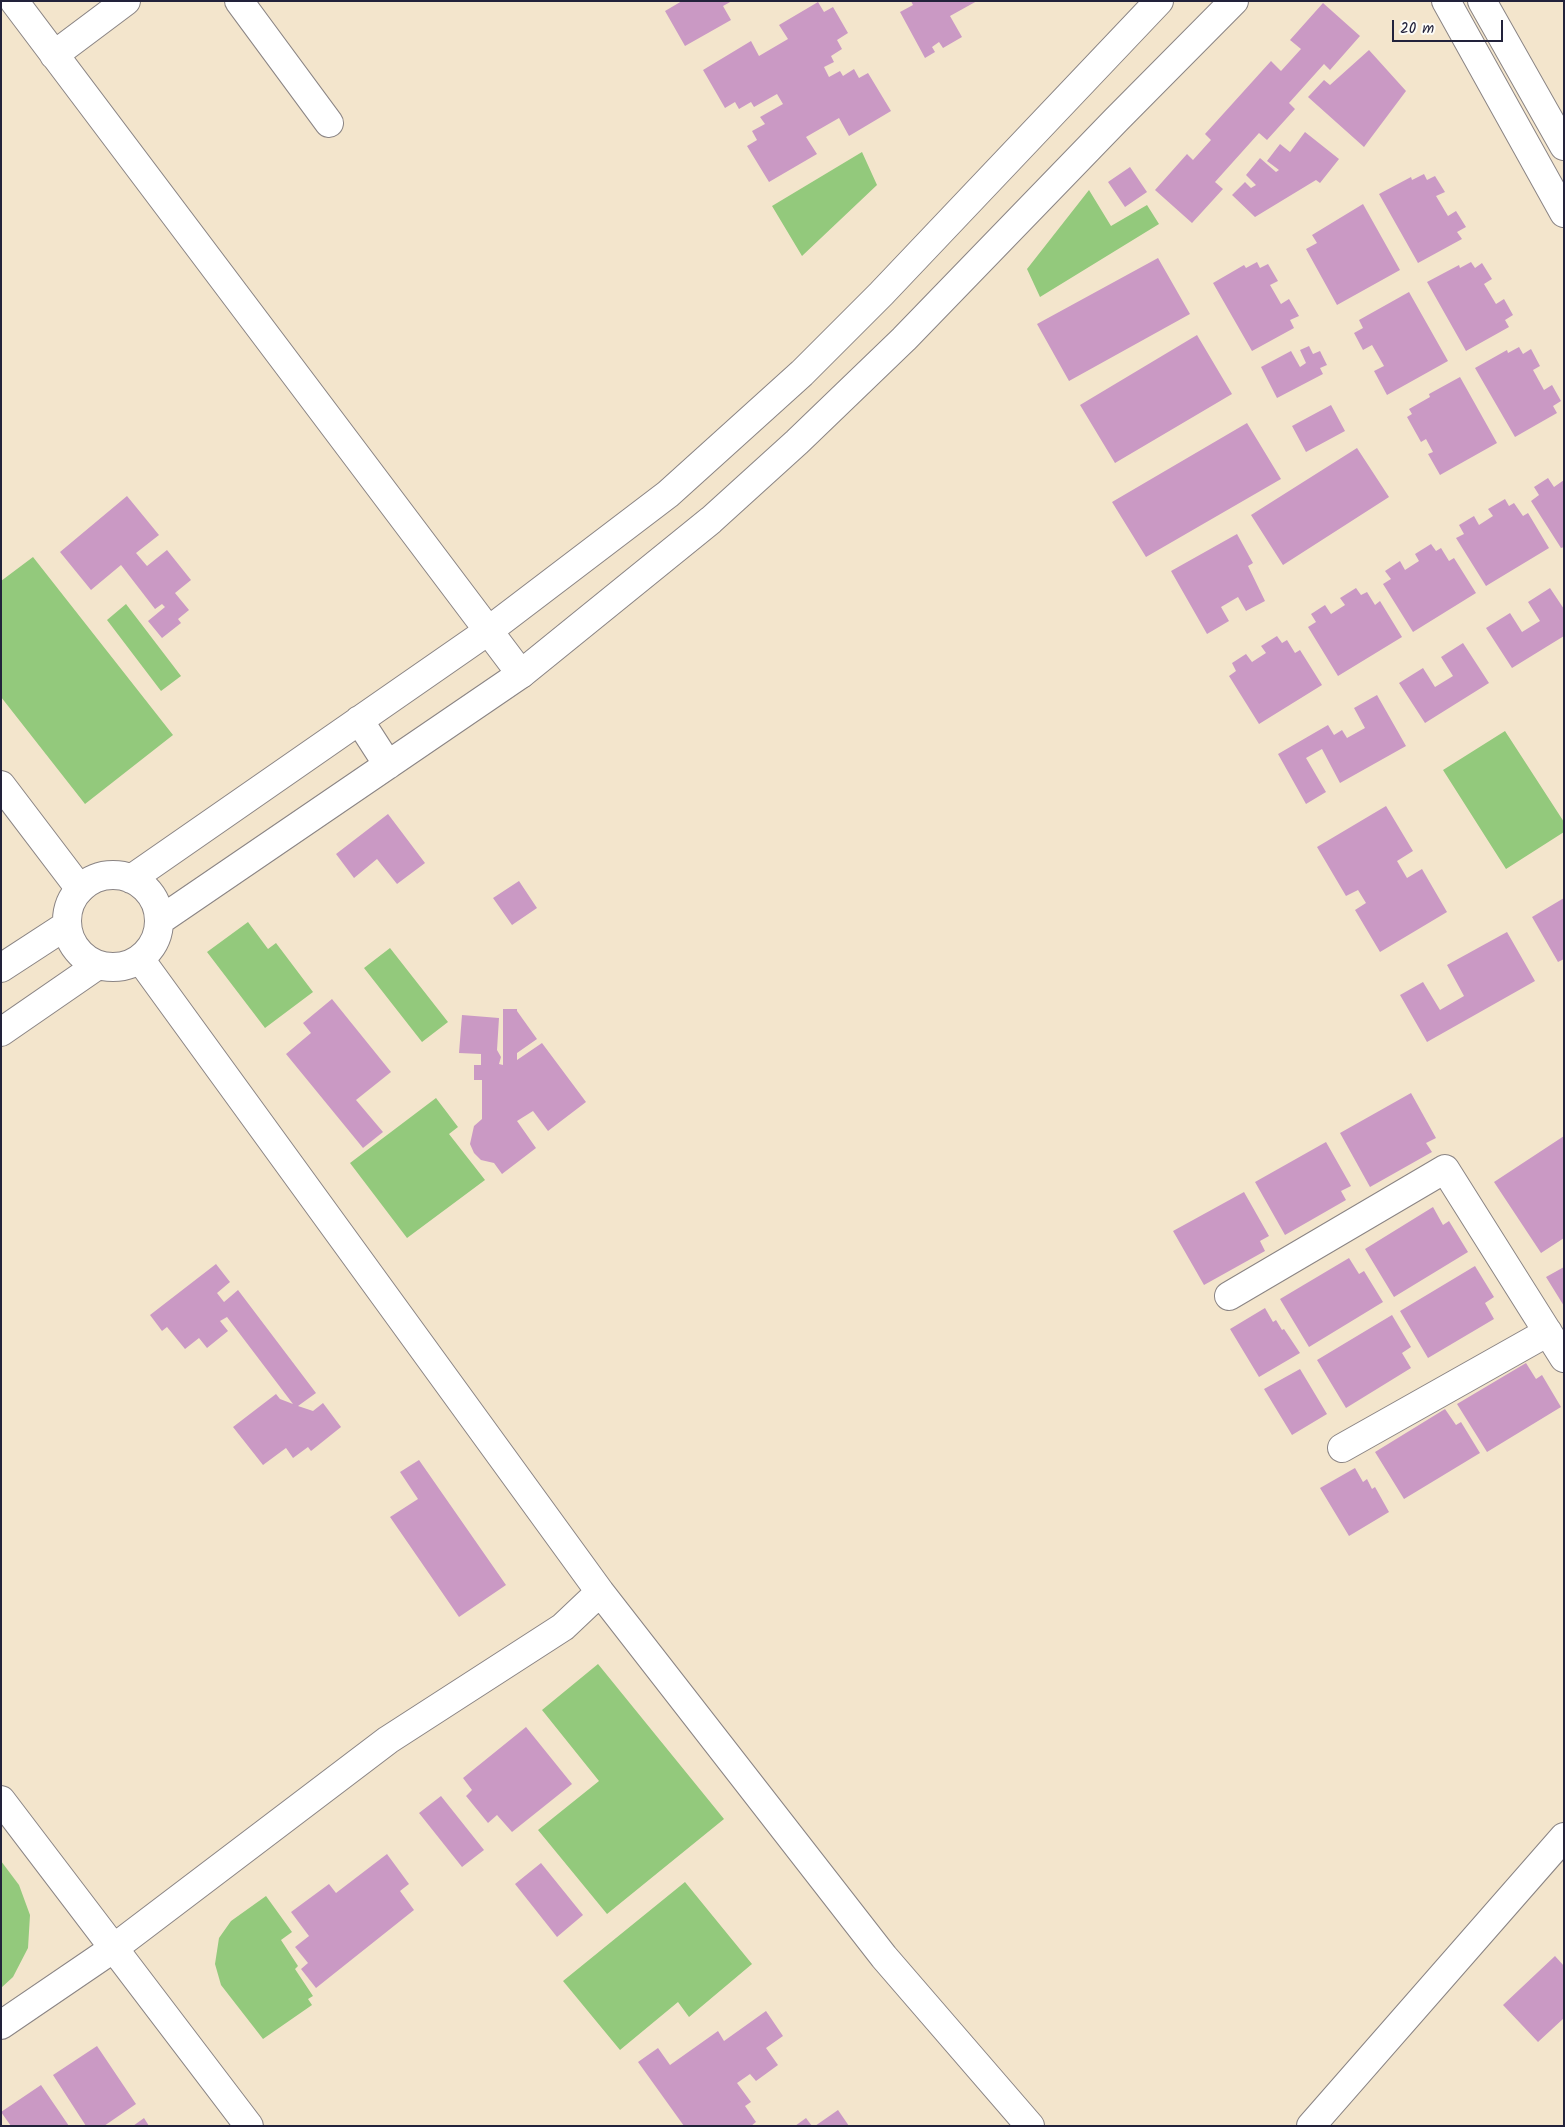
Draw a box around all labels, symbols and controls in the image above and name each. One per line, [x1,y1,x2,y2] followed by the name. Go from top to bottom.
[1395,10,1506,42] scale bar
[1400,17,1434,41] text: 20 m

